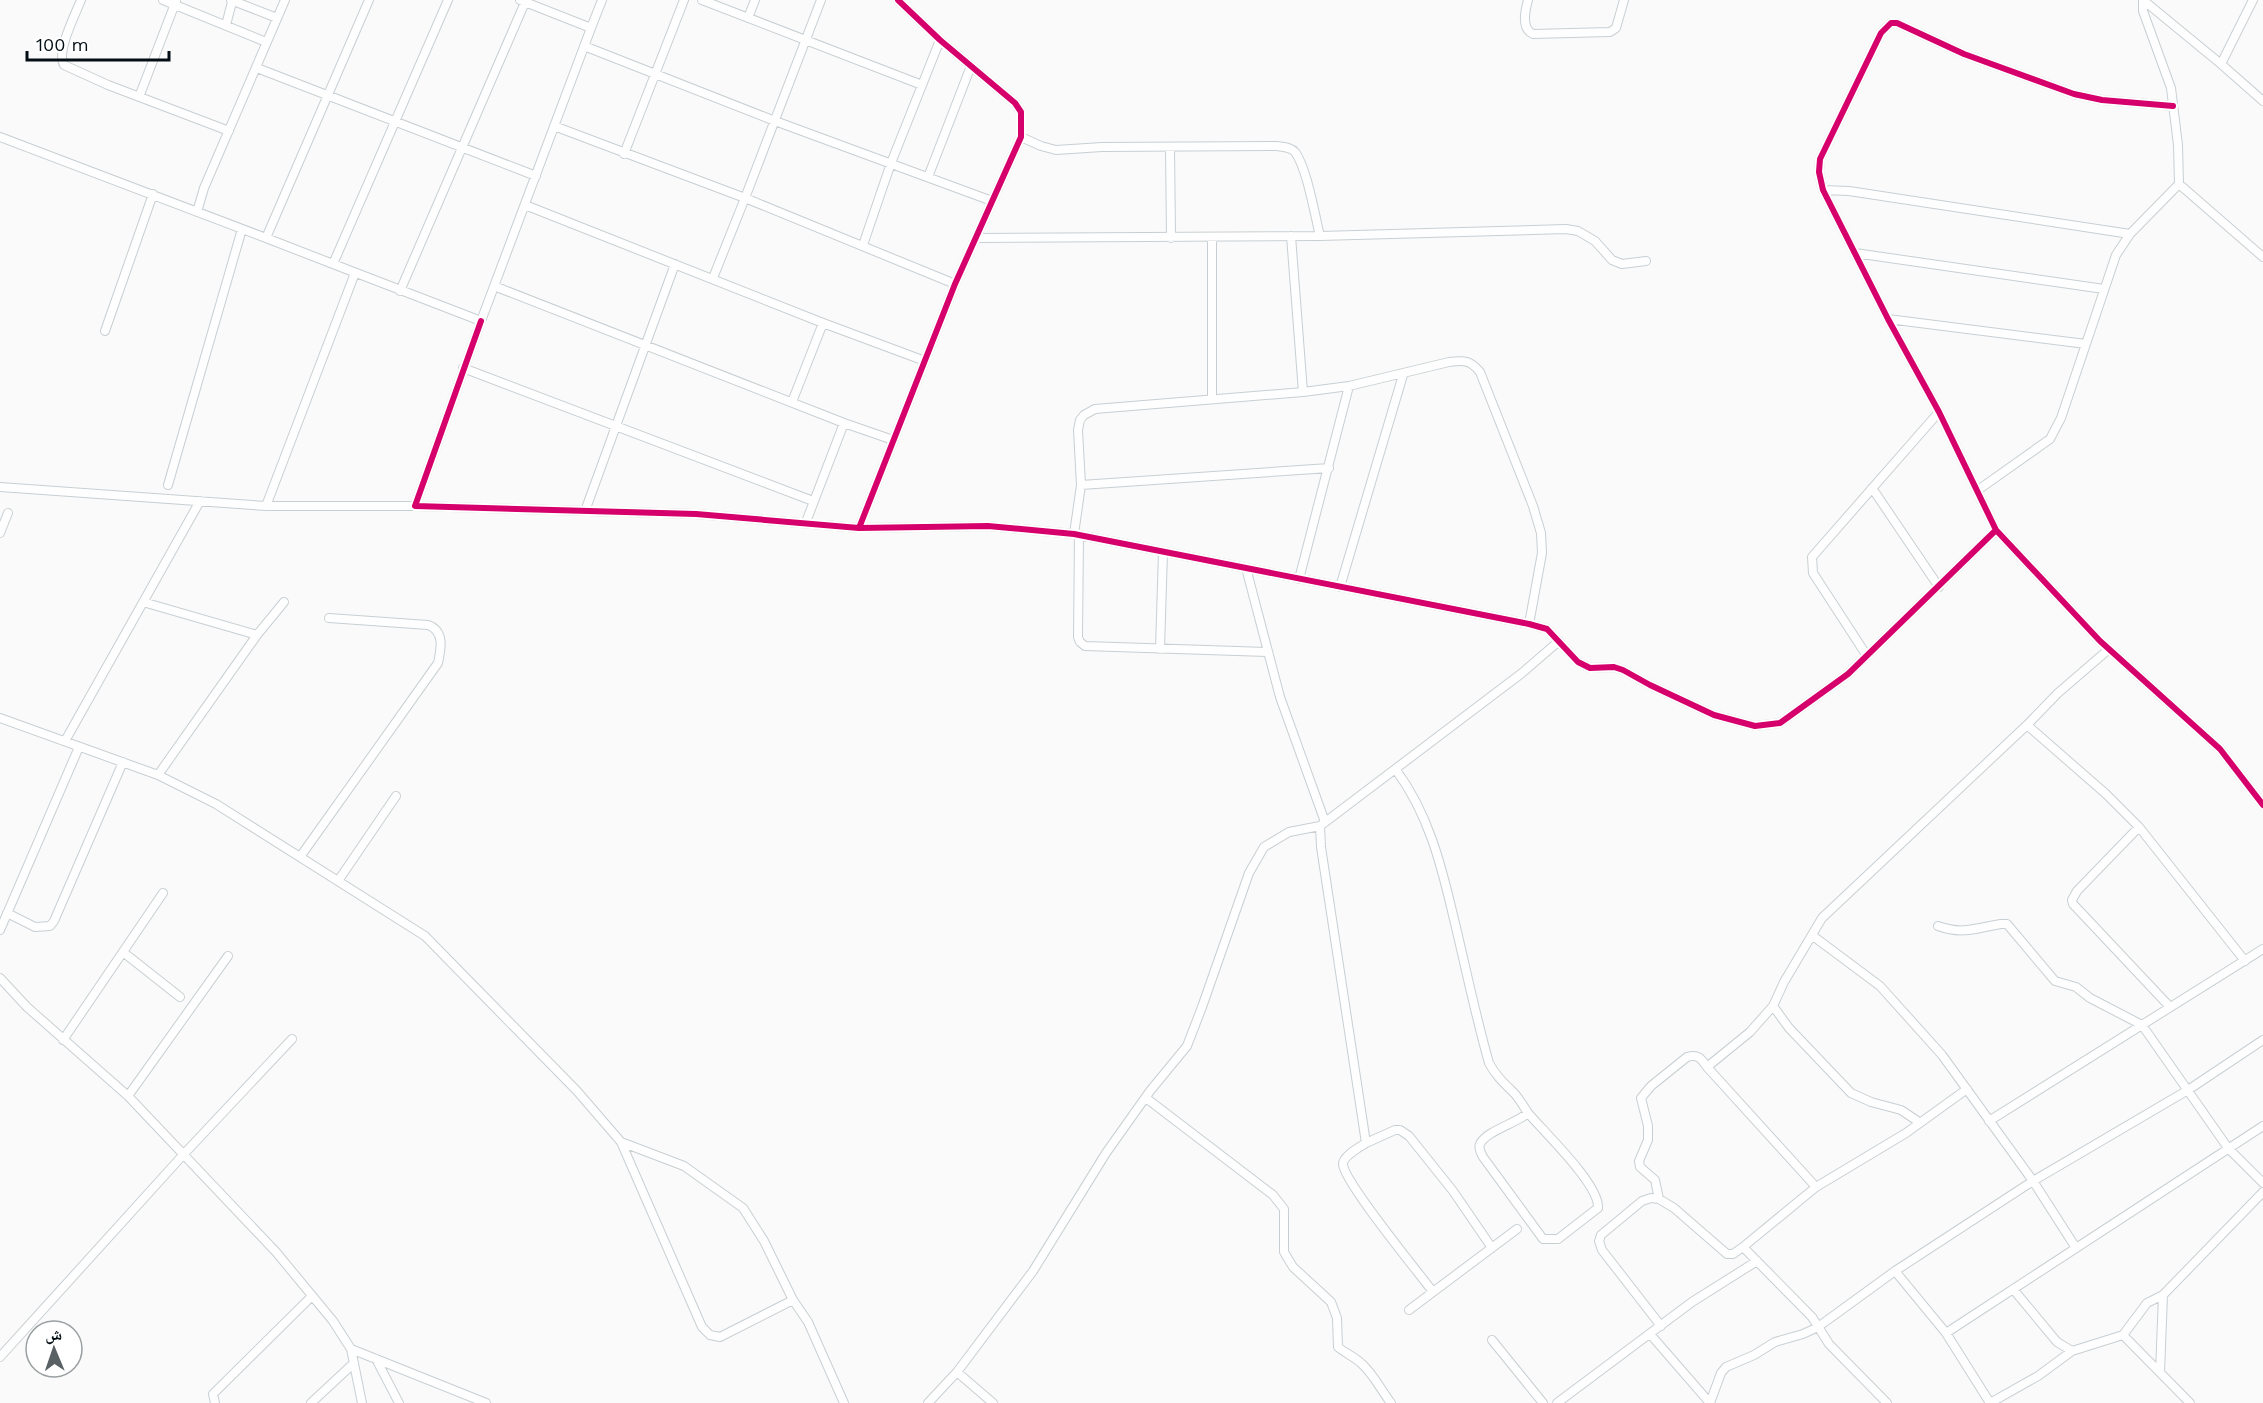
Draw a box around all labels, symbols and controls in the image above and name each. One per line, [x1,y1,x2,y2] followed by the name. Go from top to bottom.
[27,24,170,62] scale bar
[36,34,89,55] text: 100 m
[24,1319,84,1379] north arrow
[45,1325,62,1344] text: ش

